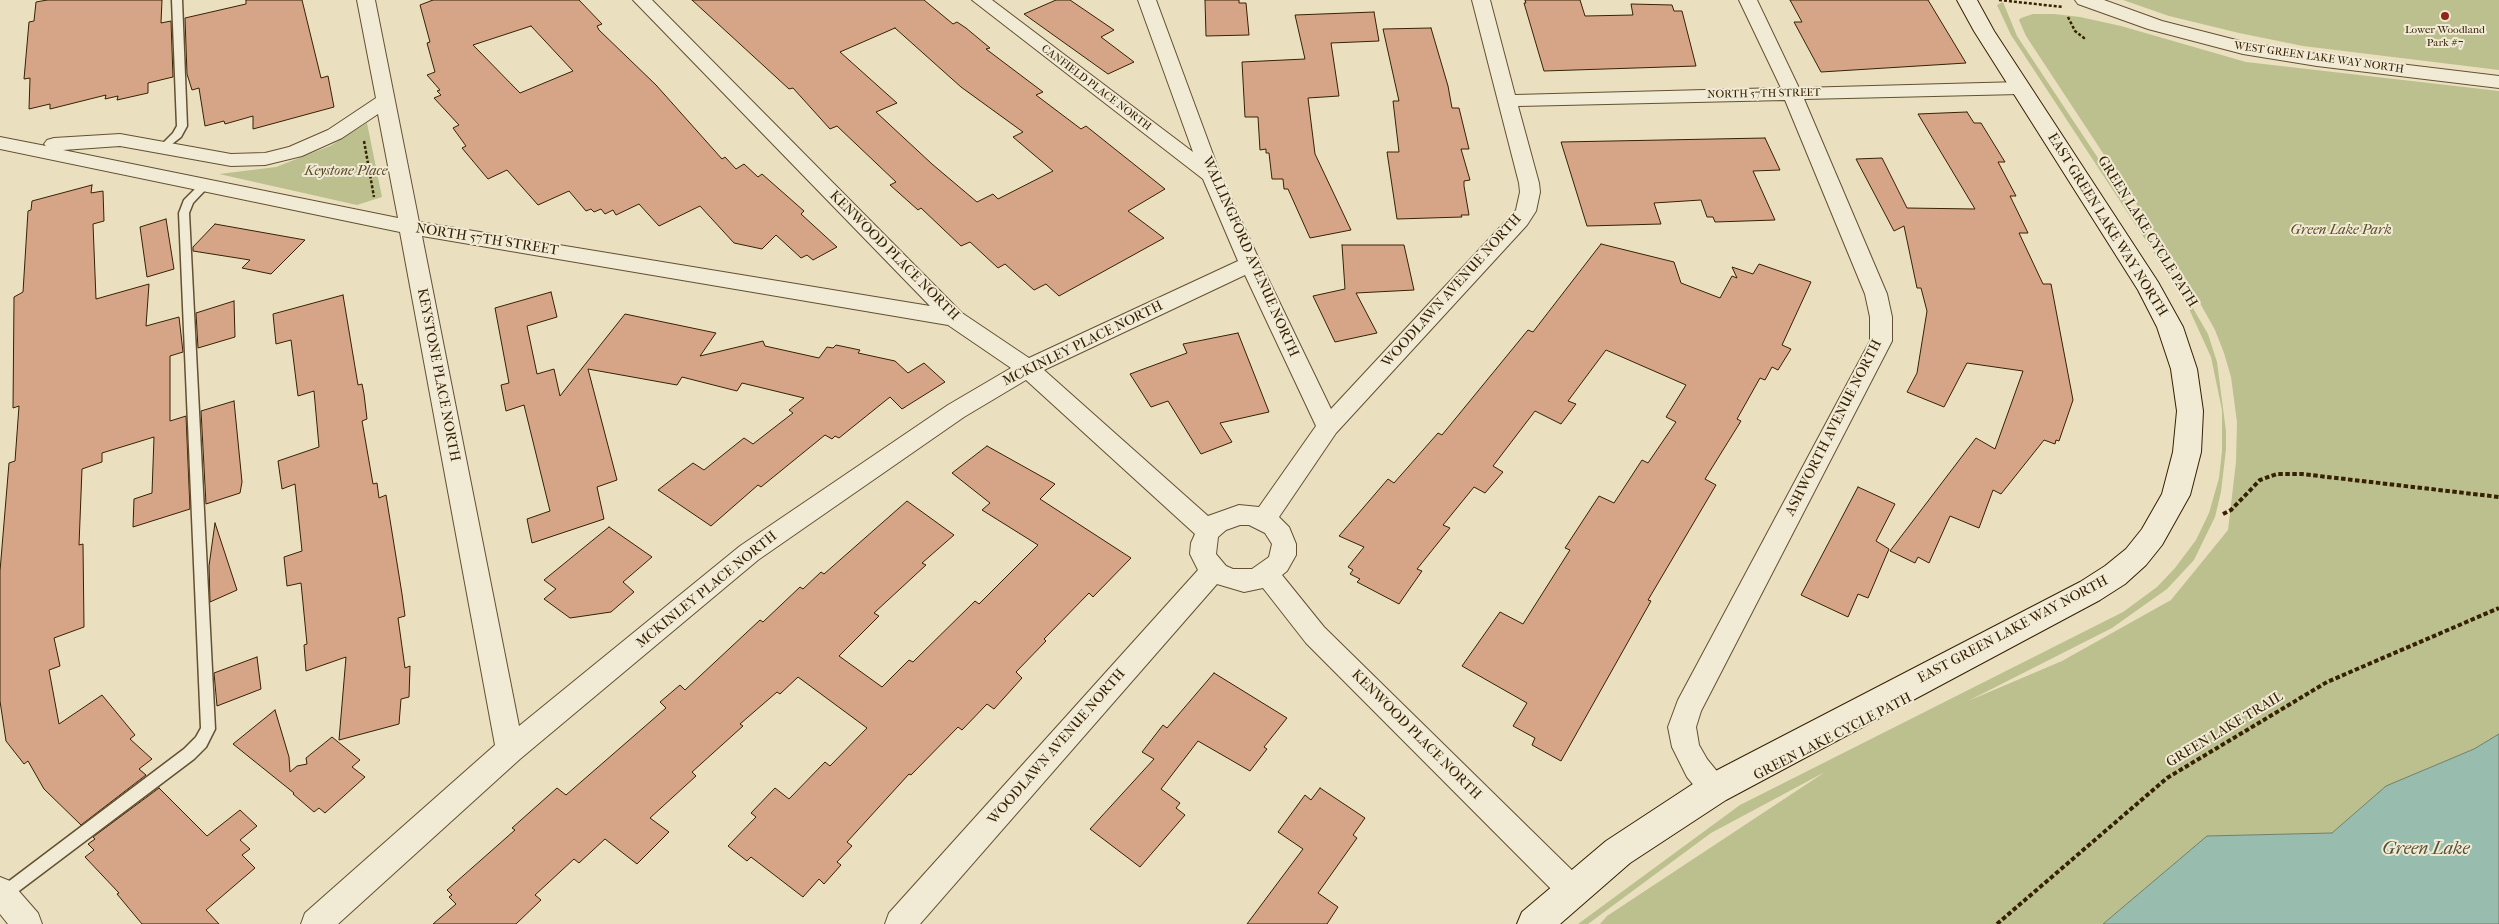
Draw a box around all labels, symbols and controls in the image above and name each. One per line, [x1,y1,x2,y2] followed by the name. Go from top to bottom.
[2439,10,2451,22] marker: Lower Woodland Park #7
[2405,23,2485,49] place label: Lower Woodland Park #7
[2233,40,2405,76] street label: WEST GREEN LAKE WAY NORTH
[1038,42,1154,134] street label: CANFIELD PLACE NORTH
[1707,86,1821,102] street label: NORTH 57TH STREET
[2043,130,2171,320] street label: EAST GREEN LAKE WAY NORTH
[2093,153,2201,311] street label: GREEN LAKE CYCLE PATH
[1198,154,1302,360] street label: WALLINGFORD AVENUE NORTH
[305,164,387,180] park label: Keystone Place
[826,188,962,324] street label: KENWOOD PLACE NORTH
[1379,211,1525,371] street label: WOODLAWN AVENUE NORTH
[414,220,560,260] street label: NORTH 57TH STREET
[2291,223,2391,239] park label: Green Lake Park
[413,287,463,463] street label: KEYSTONE PLACE NORTH
[1000,298,1166,390] street label: MCKINLEY PLACE NORTH
[1782,337,1886,519] street label: ASHWORTH AVENUE NORTH
[633,528,781,652] street label: MCKINLEY PLACE NORTH
[1915,573,2111,687] street label: EAST GREEN LAKE WAY NORTH
[985,666,1129,828] street label: WOODLAWN AVENUE NORTH
[1348,667,1484,803] street label: KENWOOD PLACE NORTH
[2164,689,2286,771] street label: GREEN LAKE TRAIL
[1751,690,1915,784] street label: GREEN LAKE CYCLE PATH
[2382,839,2470,861] water label: Green Lake

